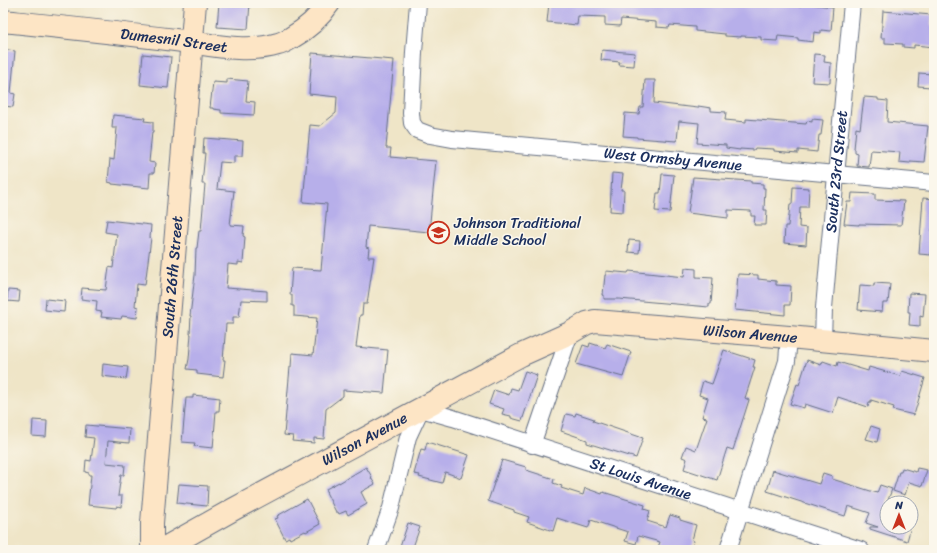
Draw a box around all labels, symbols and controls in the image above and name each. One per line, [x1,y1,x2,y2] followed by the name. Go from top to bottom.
[119,21,229,60] street label: Dumesnil Street
[818,109,855,234] street label: South 23rd Street
[603,140,743,178] street label: West Ormsby Avenue
[453,210,582,253] place label: Johnson Traditional Middle School
[154,214,190,339] street label: South 26th Street
[426,219,452,245] school or university icon: Johnson Traditional Middle School
[702,317,799,351] street label: Wilson Avenue
[317,405,413,473] street label: Wilson Avenue
[587,450,695,507] street label: St Louis Avenue
[879,495,919,535] north arrow
[894,496,903,515] text: N

